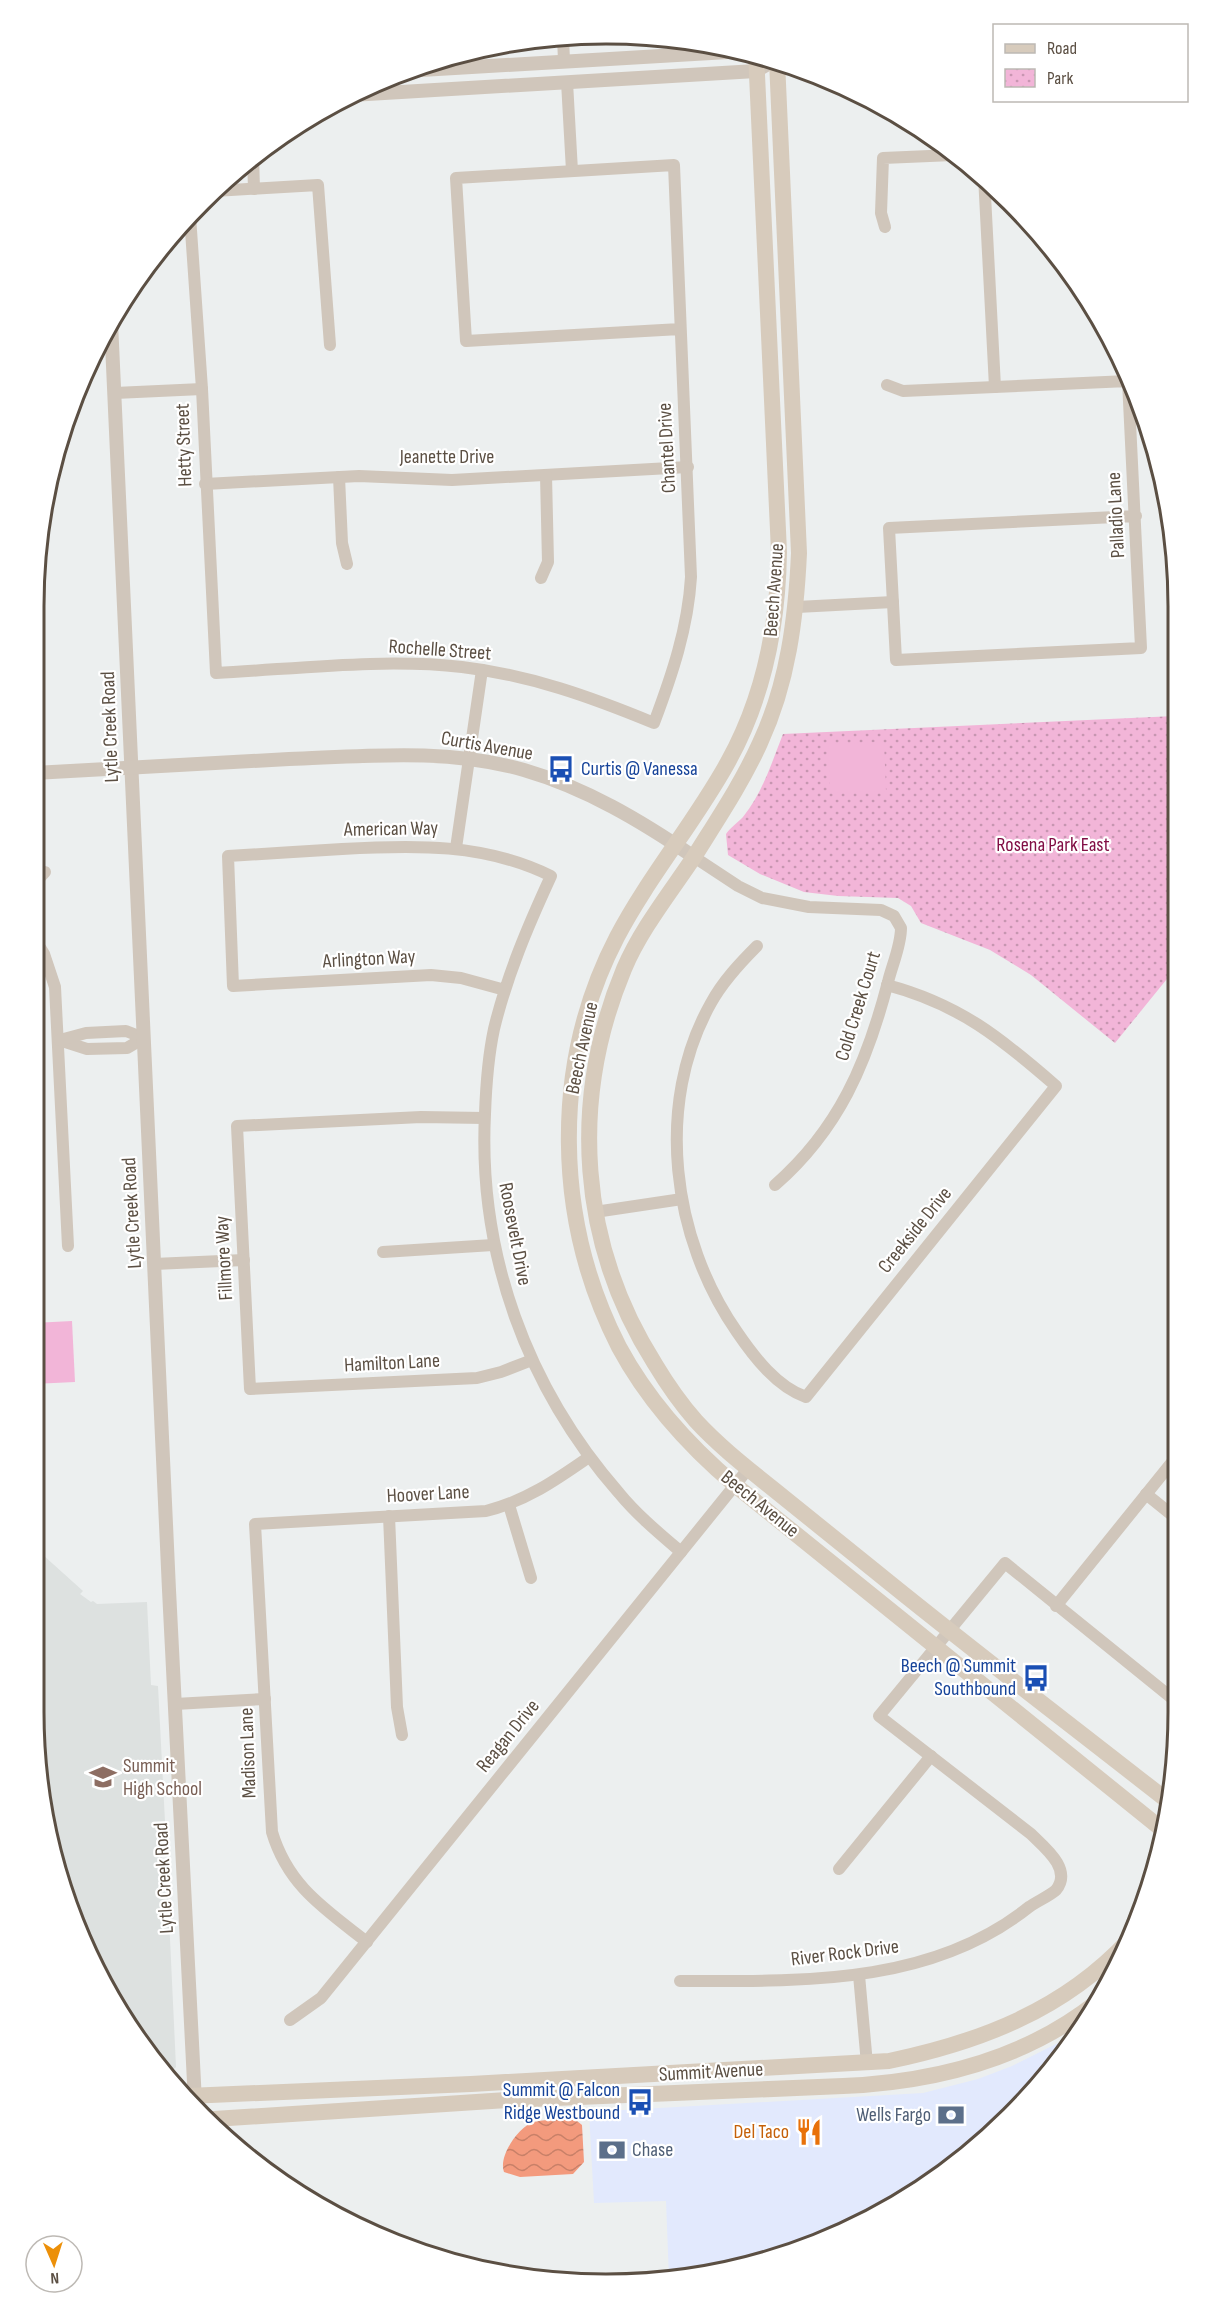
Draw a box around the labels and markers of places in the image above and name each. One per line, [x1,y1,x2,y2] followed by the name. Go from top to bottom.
[546,754,576,784] bus stop icon: Curtis @ Vanessa
[581,757,698,781] place label: Curtis @ Vanessa
[901,1654,1016,1701] place label: Beech @ Summit Southbound
[1021,1663,1051,1693] bus stop icon: Beech @ Summit Southbound
[123,1754,202,1801] place label: Summit High School
[88,1762,118,1792] school or university icon: Summit High School
[503,2078,620,2125] place label: Summit @ Falcon Ridge Westbound
[625,2087,655,2117] bus stop icon: Summit @ Falcon Ridge Westbound
[936,2100,966,2130] bank icon: Wells Fargo
[856,2103,931,2127] place label: Wells Fargo
[794,2117,824,2147] restaurant icon: Del Taco
[734,2120,789,2144] place label: Del Taco
[597,2135,627,2165] bank icon: Chase
[632,2138,673,2162] place label: Chase

